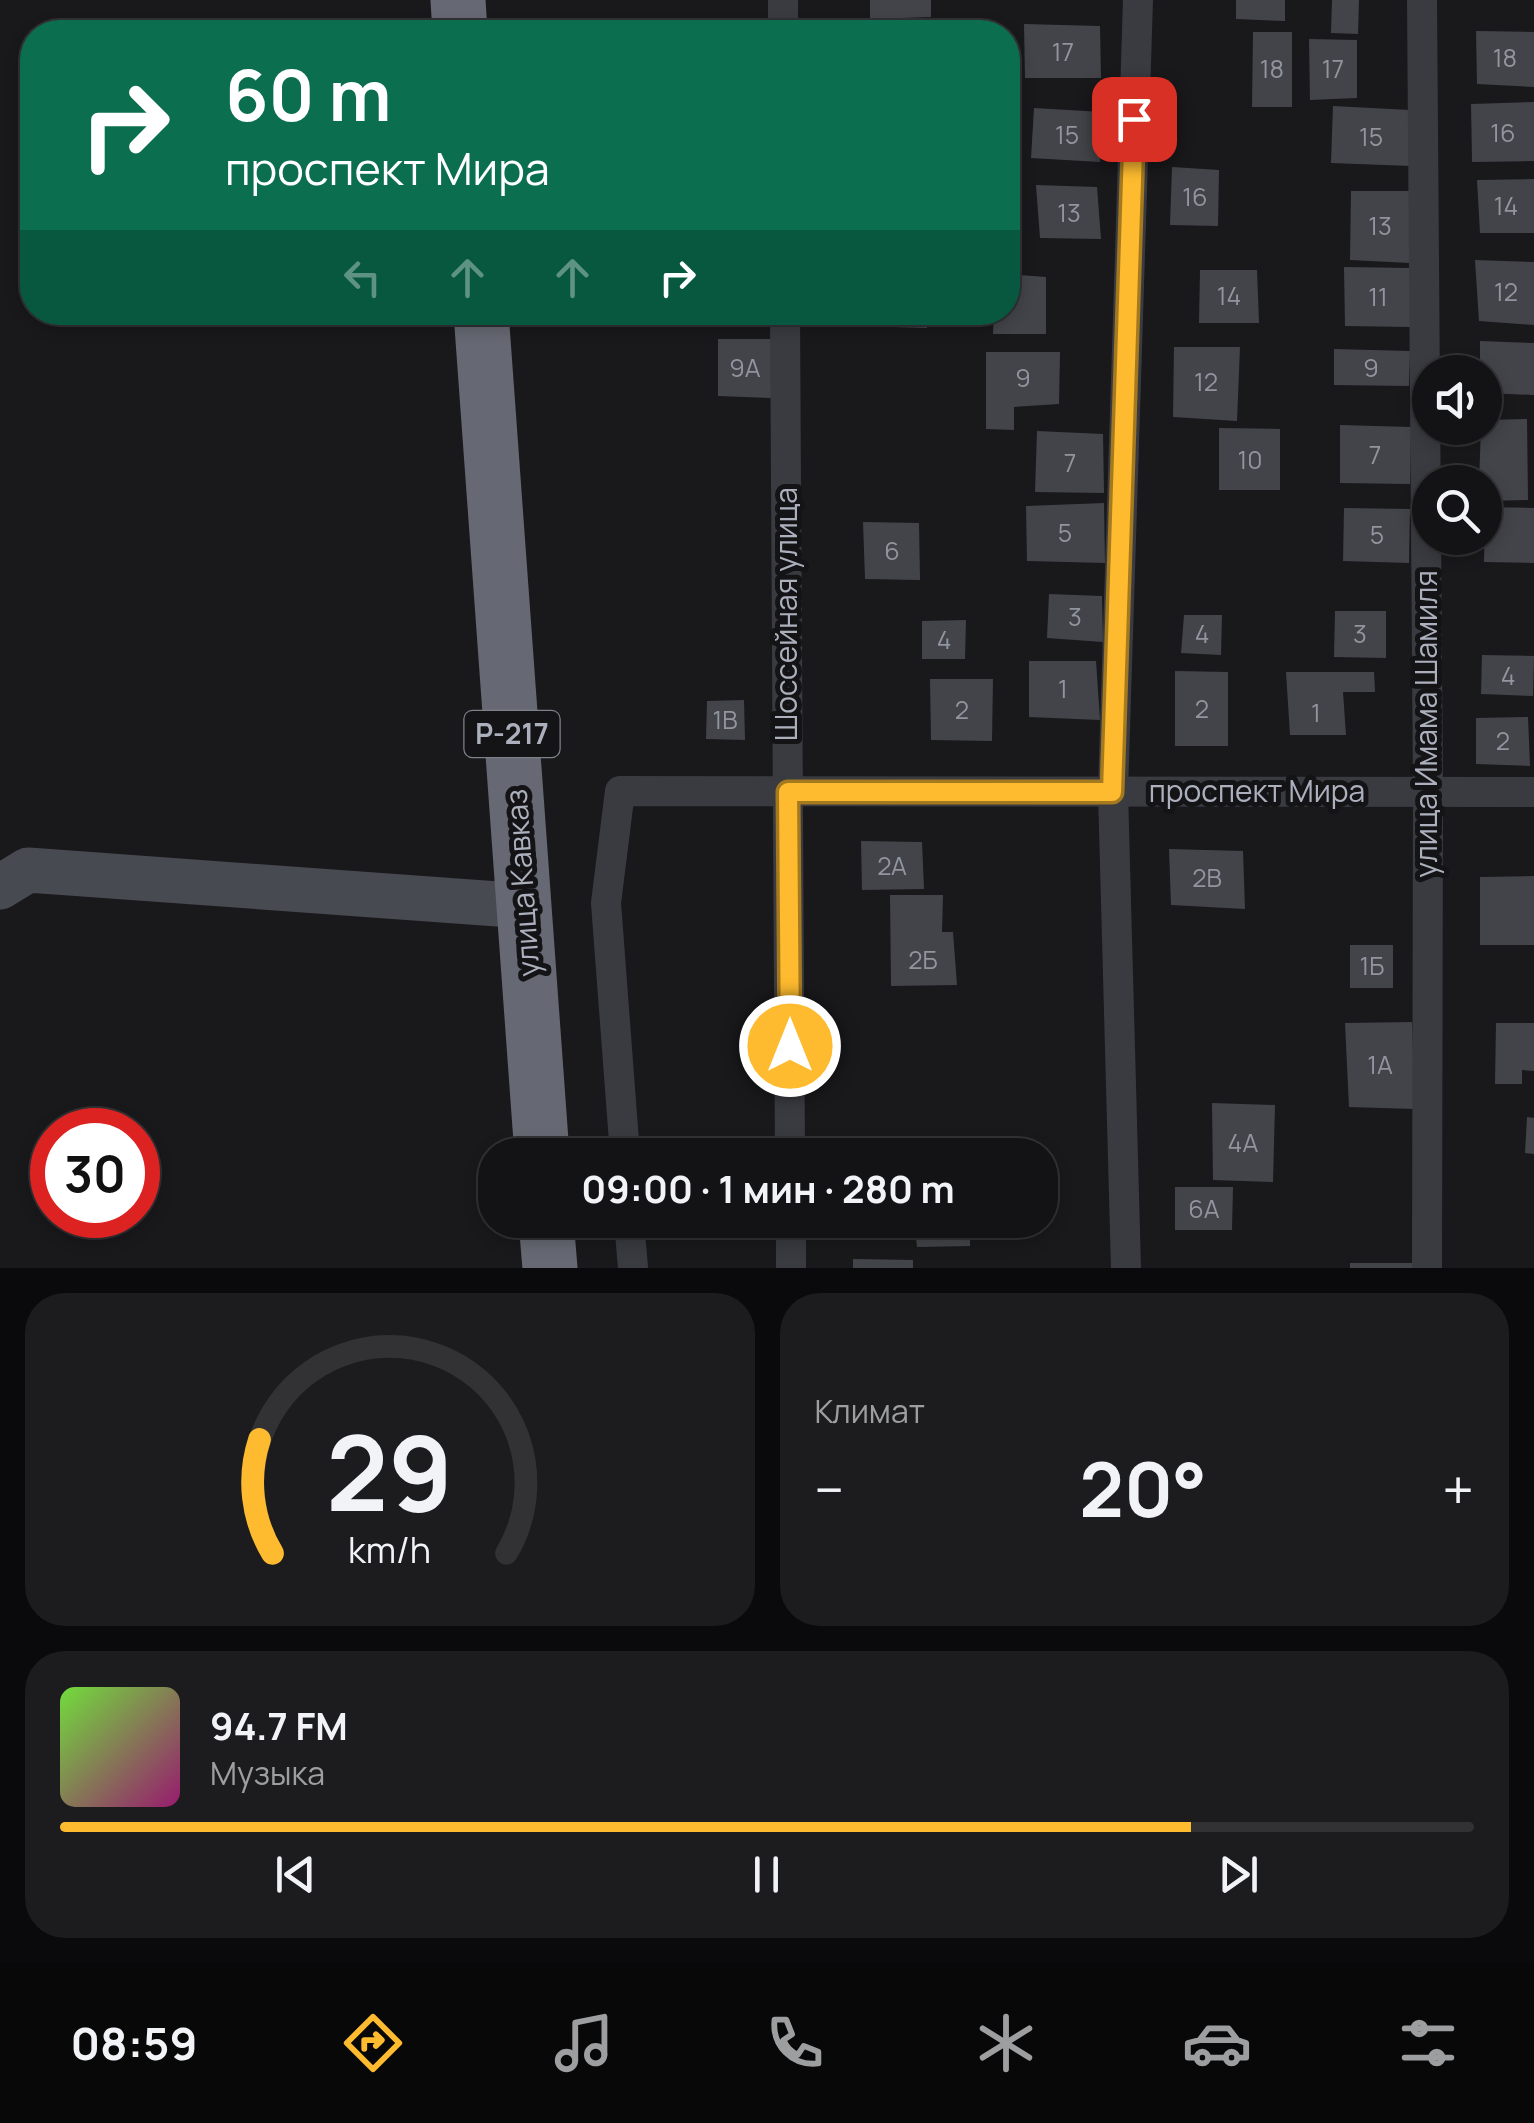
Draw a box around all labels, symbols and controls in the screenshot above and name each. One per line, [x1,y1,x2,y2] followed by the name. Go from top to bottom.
[1052,34,1074,69] house number: 17
[1493,40,1517,75] house number: 18
[225,46,392,142] text: 60 m
[1260,51,1284,86] house number: 18
[1322,51,1344,86] house number: 17
[60,60,190,190] icon: right
[1092,77,1177,162] pin
[1107,92,1162,147] icon: arrive
[1490,115,1516,150] house number: 16
[1055,117,1079,152] house number: 15
[1359,119,1383,154] house number: 15
[225,137,550,199] text: проспект Мира
[1182,179,1208,214] house number: 16
[1494,188,1518,223] house number: 14
[1057,195,1081,230] house number: 13
[1368,208,1392,243] house number: 13
[335,250,390,305] icon: left
[440,250,495,305] icon: ahead
[545,250,600,305] icon: ahead
[650,250,705,305] icon: right
[1494,274,1518,309] house number: 12
[1217,278,1241,313] house number: 14
[1368,279,1388,314] house number: 11
[729,350,761,385] house number: 9А
[1363,350,1379,385] house number: 9
[1412,355,1502,555] map controls
[1412,355,1502,445] button: sound
[1015,360,1031,395] house number: 9
[1194,364,1218,399] house number: 12
[1369,437,1381,472] house number: 7
[1237,442,1263,477] house number: 10
[1064,445,1076,480] house number: 7
[1412,465,1502,555] button: search
[765,487,806,741] street label: Шоссейная улица
[1058,515,1072,550] house number: 5
[1370,517,1384,552] house number: 5
[884,533,900,568] house number: 6
[1405,570,1446,878] street label: улица Имама Шамиля
[1068,599,1082,634] house number: 3
[1195,616,1209,651] house number: 4
[1353,616,1367,651] house number: 3
[937,622,951,657] house number: 4
[1501,658,1515,693] house number: 4
[1058,671,1068,706] house number: 1
[1195,691,1209,726] house number: 2
[955,692,969,727] house number: 2
[1311,695,1321,730] house number: 1
[712,702,738,737] house number: 1В
[464,711,560,757] road number: Р-217
[1496,723,1510,758] house number: 2
[1149,770,1365,811] street label: проспект Мира
[494,788,549,978] street label: улица Кавказ
[877,848,907,883] house number: 2А
[1192,860,1222,895] house number: 2В
[908,942,938,977] house number: 2Б
[1360,948,1384,983] house number: 1Б
[738,994,842,1098] position arrow
[1367,1047,1393,1082] house number: 1А
[30,1108,160,1238] speed limit sign: 30
[1228,1125,1259,1160] house number: 4А
[581,1162,955,1214] text: 09:00 · 1 мин · 280 m
[1188,1191,1220,1226] house number: 6А
[815,1389,925,1433] text: Климат
[326,1400,453,1542] text: 29
[1079,1437,1207,1540] text: 20°
[815,1451,844,1527] text: −
[1442,1451,1474,1527] text: +
[348,1525,431,1574] text: km/h
[210,1699,348,1751] text: 94.7 FM
[210,1751,325,1795] text: Музыка
[268,1847,323,1902] icon: previous
[739,1847,794,1902] icon: pause
[1211,1847,1266,1902] icon: next
[338,2008,408,2078] icon: directions
[549,2008,619,2078] icon: music
[760,2008,830,2078] icon: phone
[971,2008,1041,2078] icon: climate
[1182,2008,1252,2078] icon: car
[1393,2008,1463,2078] icon: filters
[71,2012,197,2074] text: 08:59

